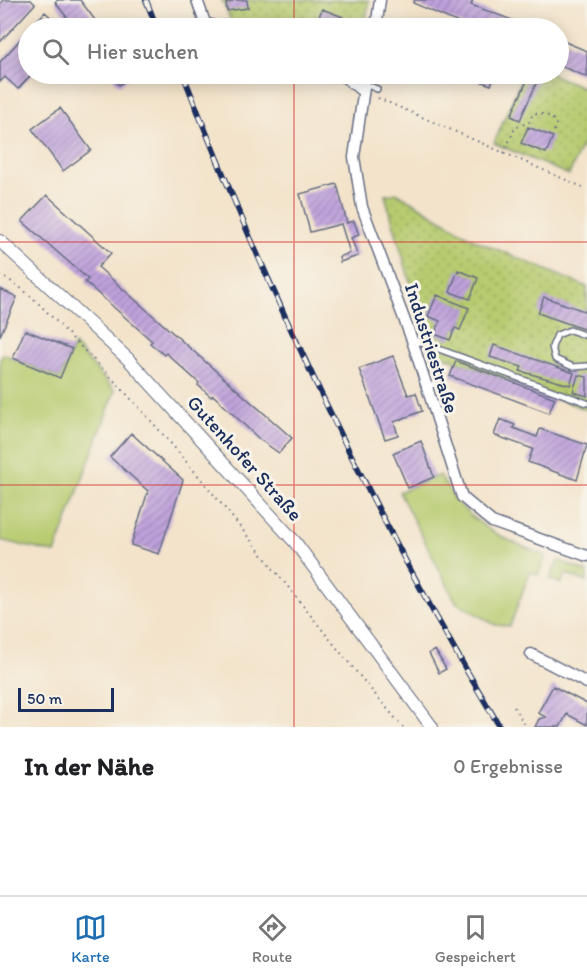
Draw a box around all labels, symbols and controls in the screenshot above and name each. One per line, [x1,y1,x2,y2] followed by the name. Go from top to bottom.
[18,18,569,84] search box
[39,35,72,68] icon: search
[87,38,198,65] text: Hier suchen
[400,280,464,416] street label: Industriestraße
[182,390,308,526] street label: Gutenhofer Straße
[18,685,114,712] scale bar
[27,689,62,708] text: 50 m
[24,750,154,782] text: In der Nähe
[453,754,563,778] text: 0 Ergebnisse
[71,911,110,966] tab: Karte
[252,911,292,966] tab: Route
[435,911,516,966] tab: Gespeichert

